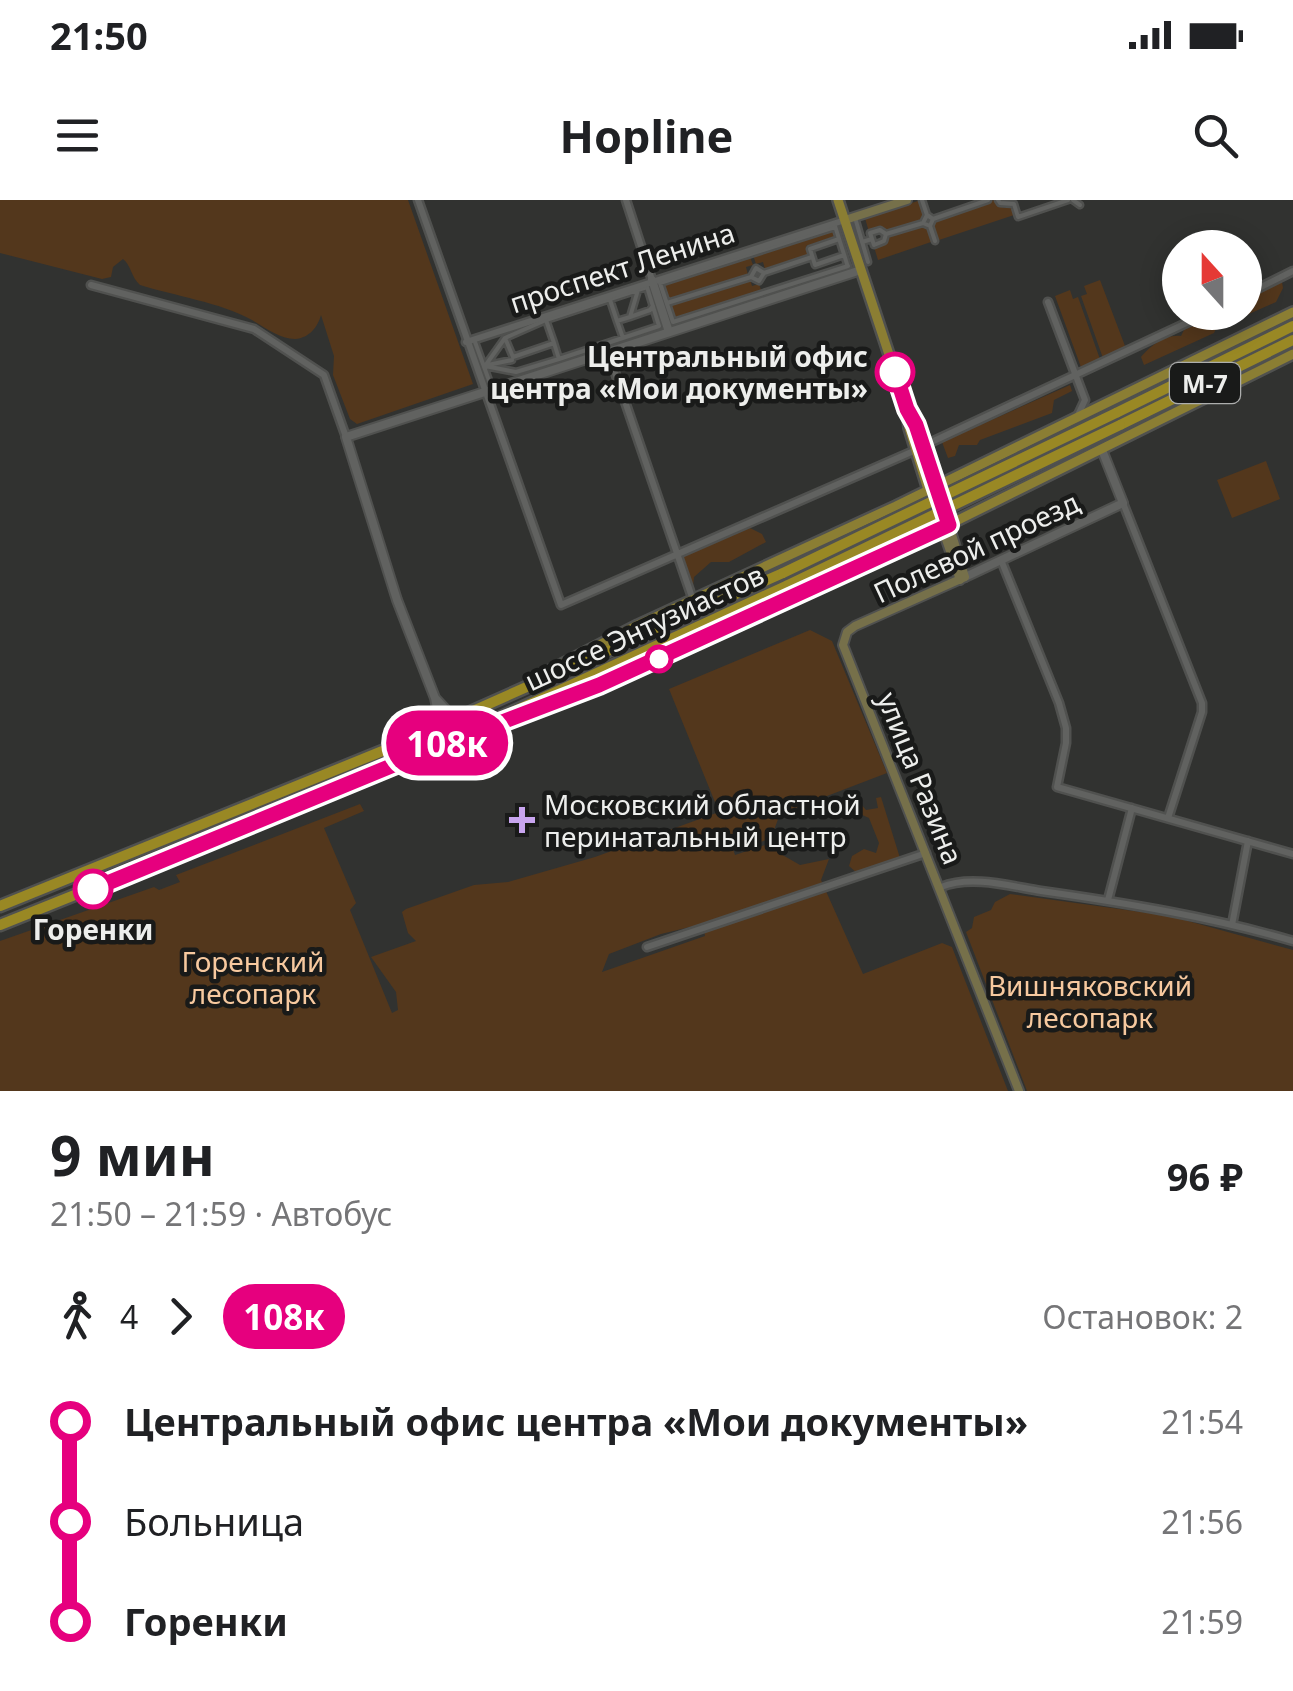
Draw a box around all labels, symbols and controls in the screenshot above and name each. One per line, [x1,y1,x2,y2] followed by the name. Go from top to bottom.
[50,9,148,61] text: 21:50
[560,105,733,166] text: Hopline
[50,108,105,163] icon: menu
[1188,108,1243,163] icon: search
[505,213,739,321] street label: проспект Ленина
[1162,230,1262,330] north arrow
[1162,230,1262,330] map controls
[490,337,868,407] place label: Центральный офис центра «Мои документы»
[876,353,914,391] marker: Центральный офис центра «Мои документы»
[1170,363,1240,403] road number: М-7
[867,483,1085,611] street label: Полевой проезд
[518,555,770,699] street label: шоссе Энтузиастов
[646,646,672,672] unlabelled marker
[869,686,973,870] street label: улица Разина
[377,710,517,776] line badge: 108к
[406,720,488,767] text: 108к
[544,785,861,855] place label: Московский областной перинатальный центр
[509,807,535,833] marker: Московский областной перинатальный центр
[74,870,112,908] marker: Горенки
[33,910,153,948] place label: Горенки
[182,942,324,1012] park label: Горенский лесопарк
[988,966,1192,1036] park label: Вишняковский лесопарк
[50,1117,215,1192] text: 9 мин
[1167,1150,1243,1202] text: 96 ₽
[50,1192,392,1235] text: 21:50 – 21:59 · Автобус
[50,1289,105,1344] icon: walk
[153,1289,208,1344] icon: forward
[243,1293,325,1340] text: 108к
[120,1295,138,1338] text: 4
[1042,1295,1243,1338] text: Остановок: 2
[124,1395,1028,1447] text: Центральный офис центра «Мои документы»
[1161,1400,1243,1443] text: 21:54
[124,1495,304,1547] text: Больница
[1161,1500,1243,1543] text: 21:56
[124,1595,288,1647] text: Горенки
[1161,1600,1243,1643] text: 21:59

